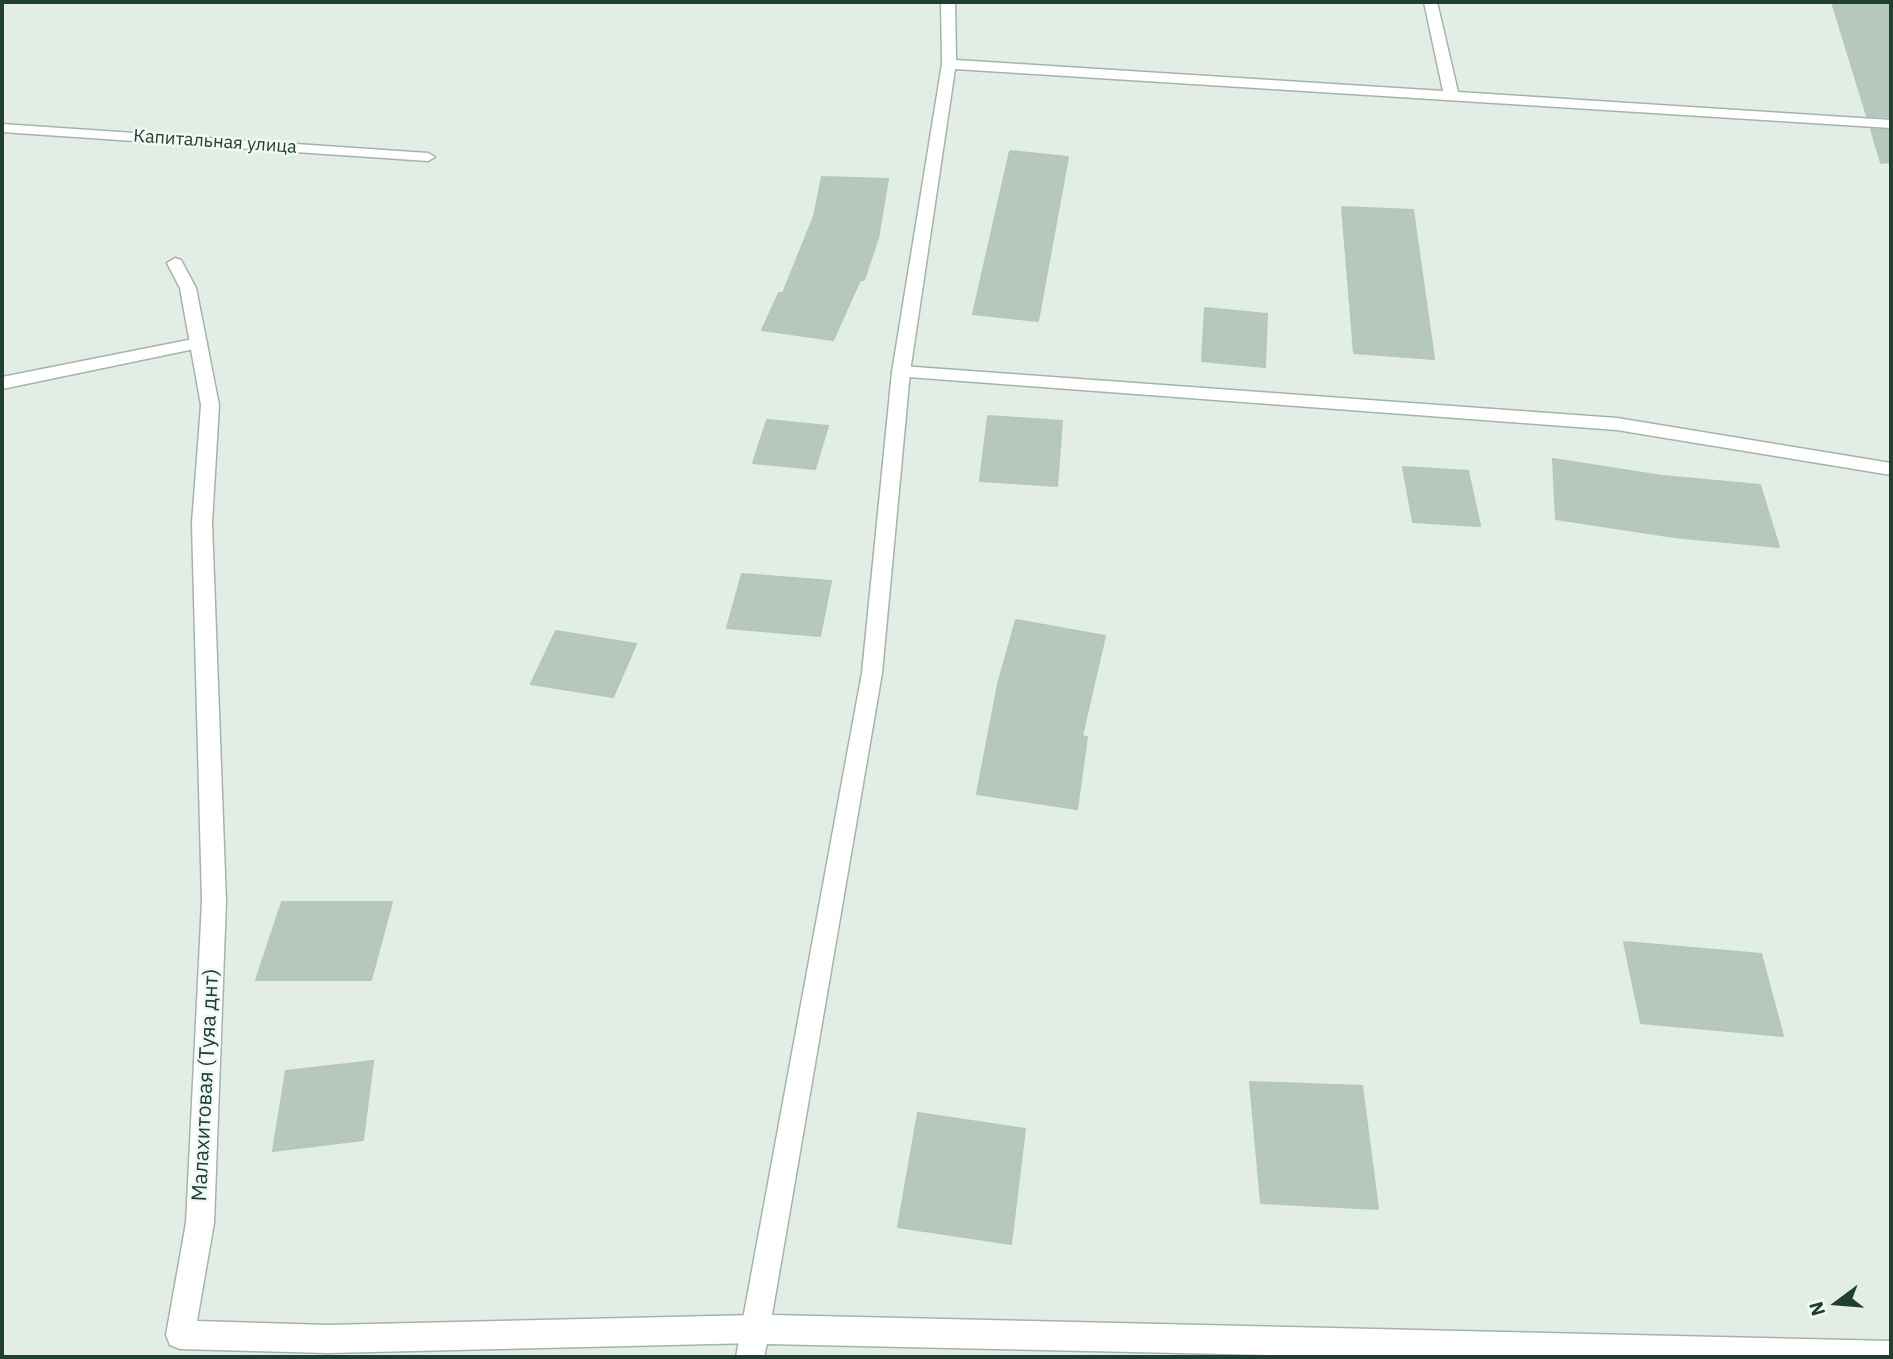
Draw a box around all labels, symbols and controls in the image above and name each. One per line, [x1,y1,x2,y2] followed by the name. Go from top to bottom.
[133,126,297,158] street label: Капитальная улица
[187,968,225,1202] street label: Малахитовая (Туяа днт)
[1802,1268,1872,1338] north arrow
[1803,1299,1830,1319] text: N

